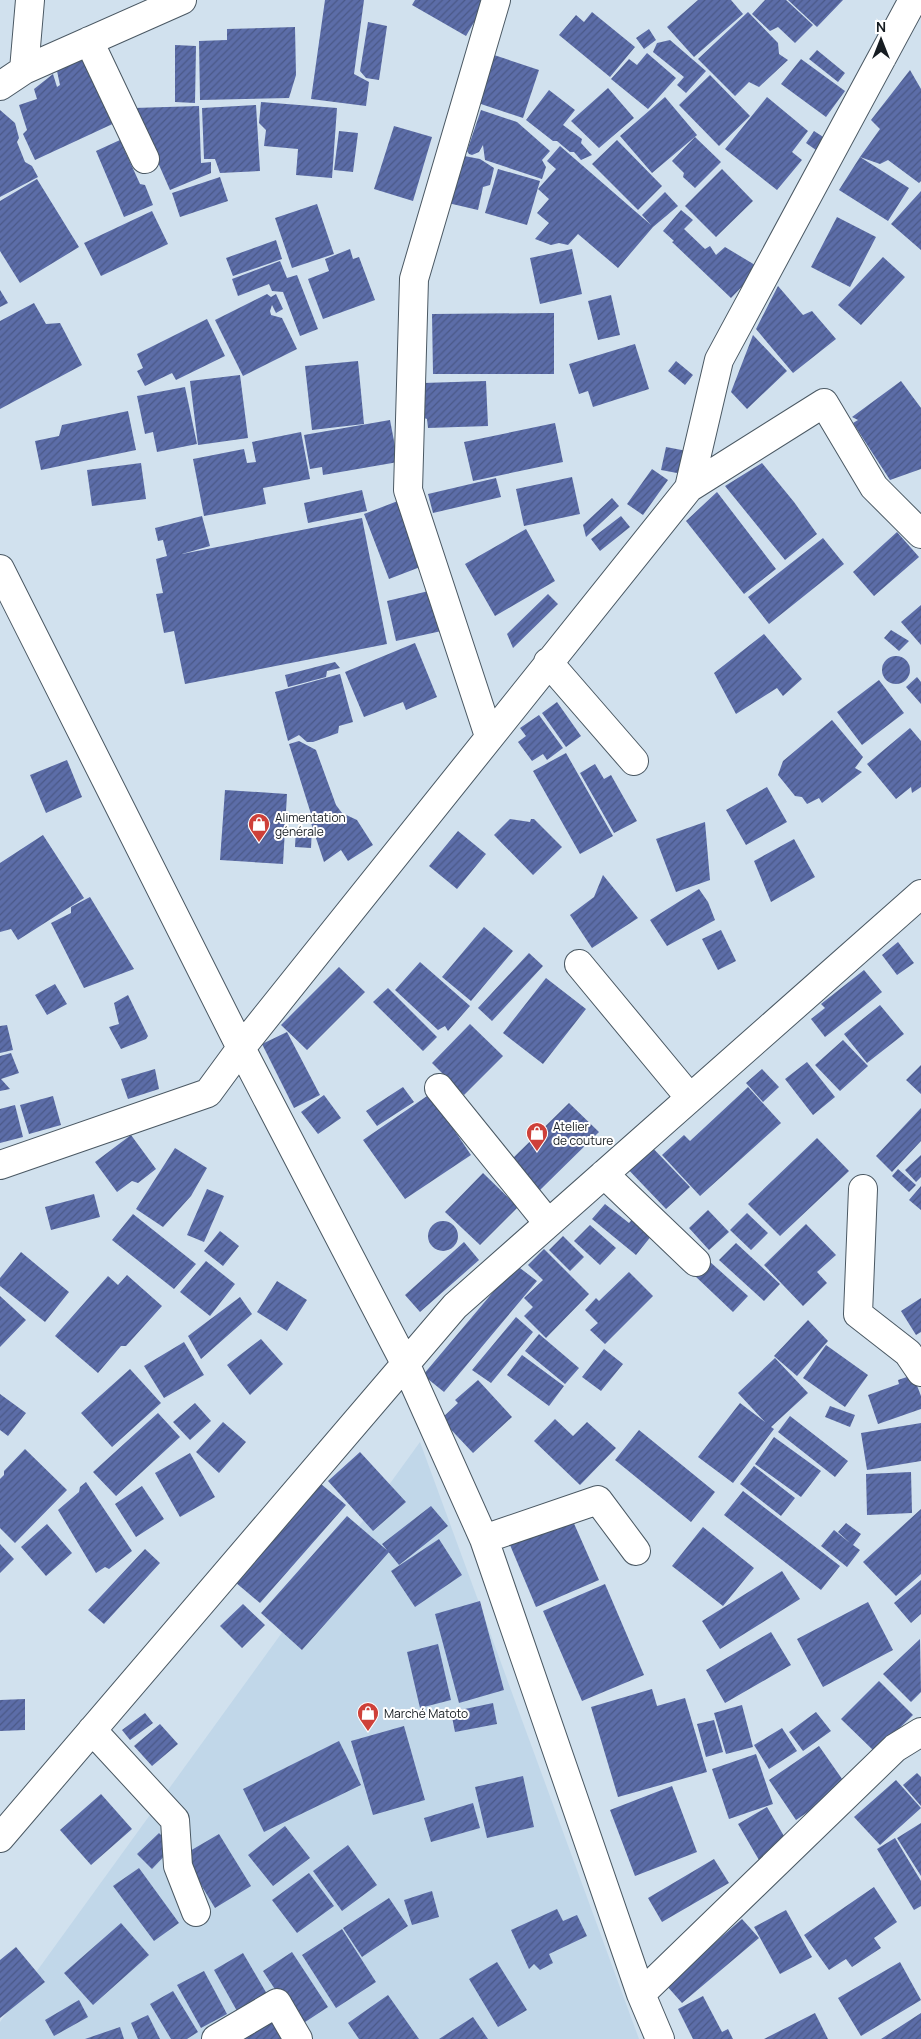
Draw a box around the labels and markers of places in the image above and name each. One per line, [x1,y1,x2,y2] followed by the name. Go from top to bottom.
[275,809,346,840] place label: Alimentation générale
[247,812,271,843] shop icon: Alimentation générale
[553,1118,613,1149] place label: Atelier de couture
[525,1121,549,1152] shop icon: Atelier de couture
[356,1701,380,1732] shop icon: Marché Matoto
[384,1705,468,1722] place label: Marché Matoto

